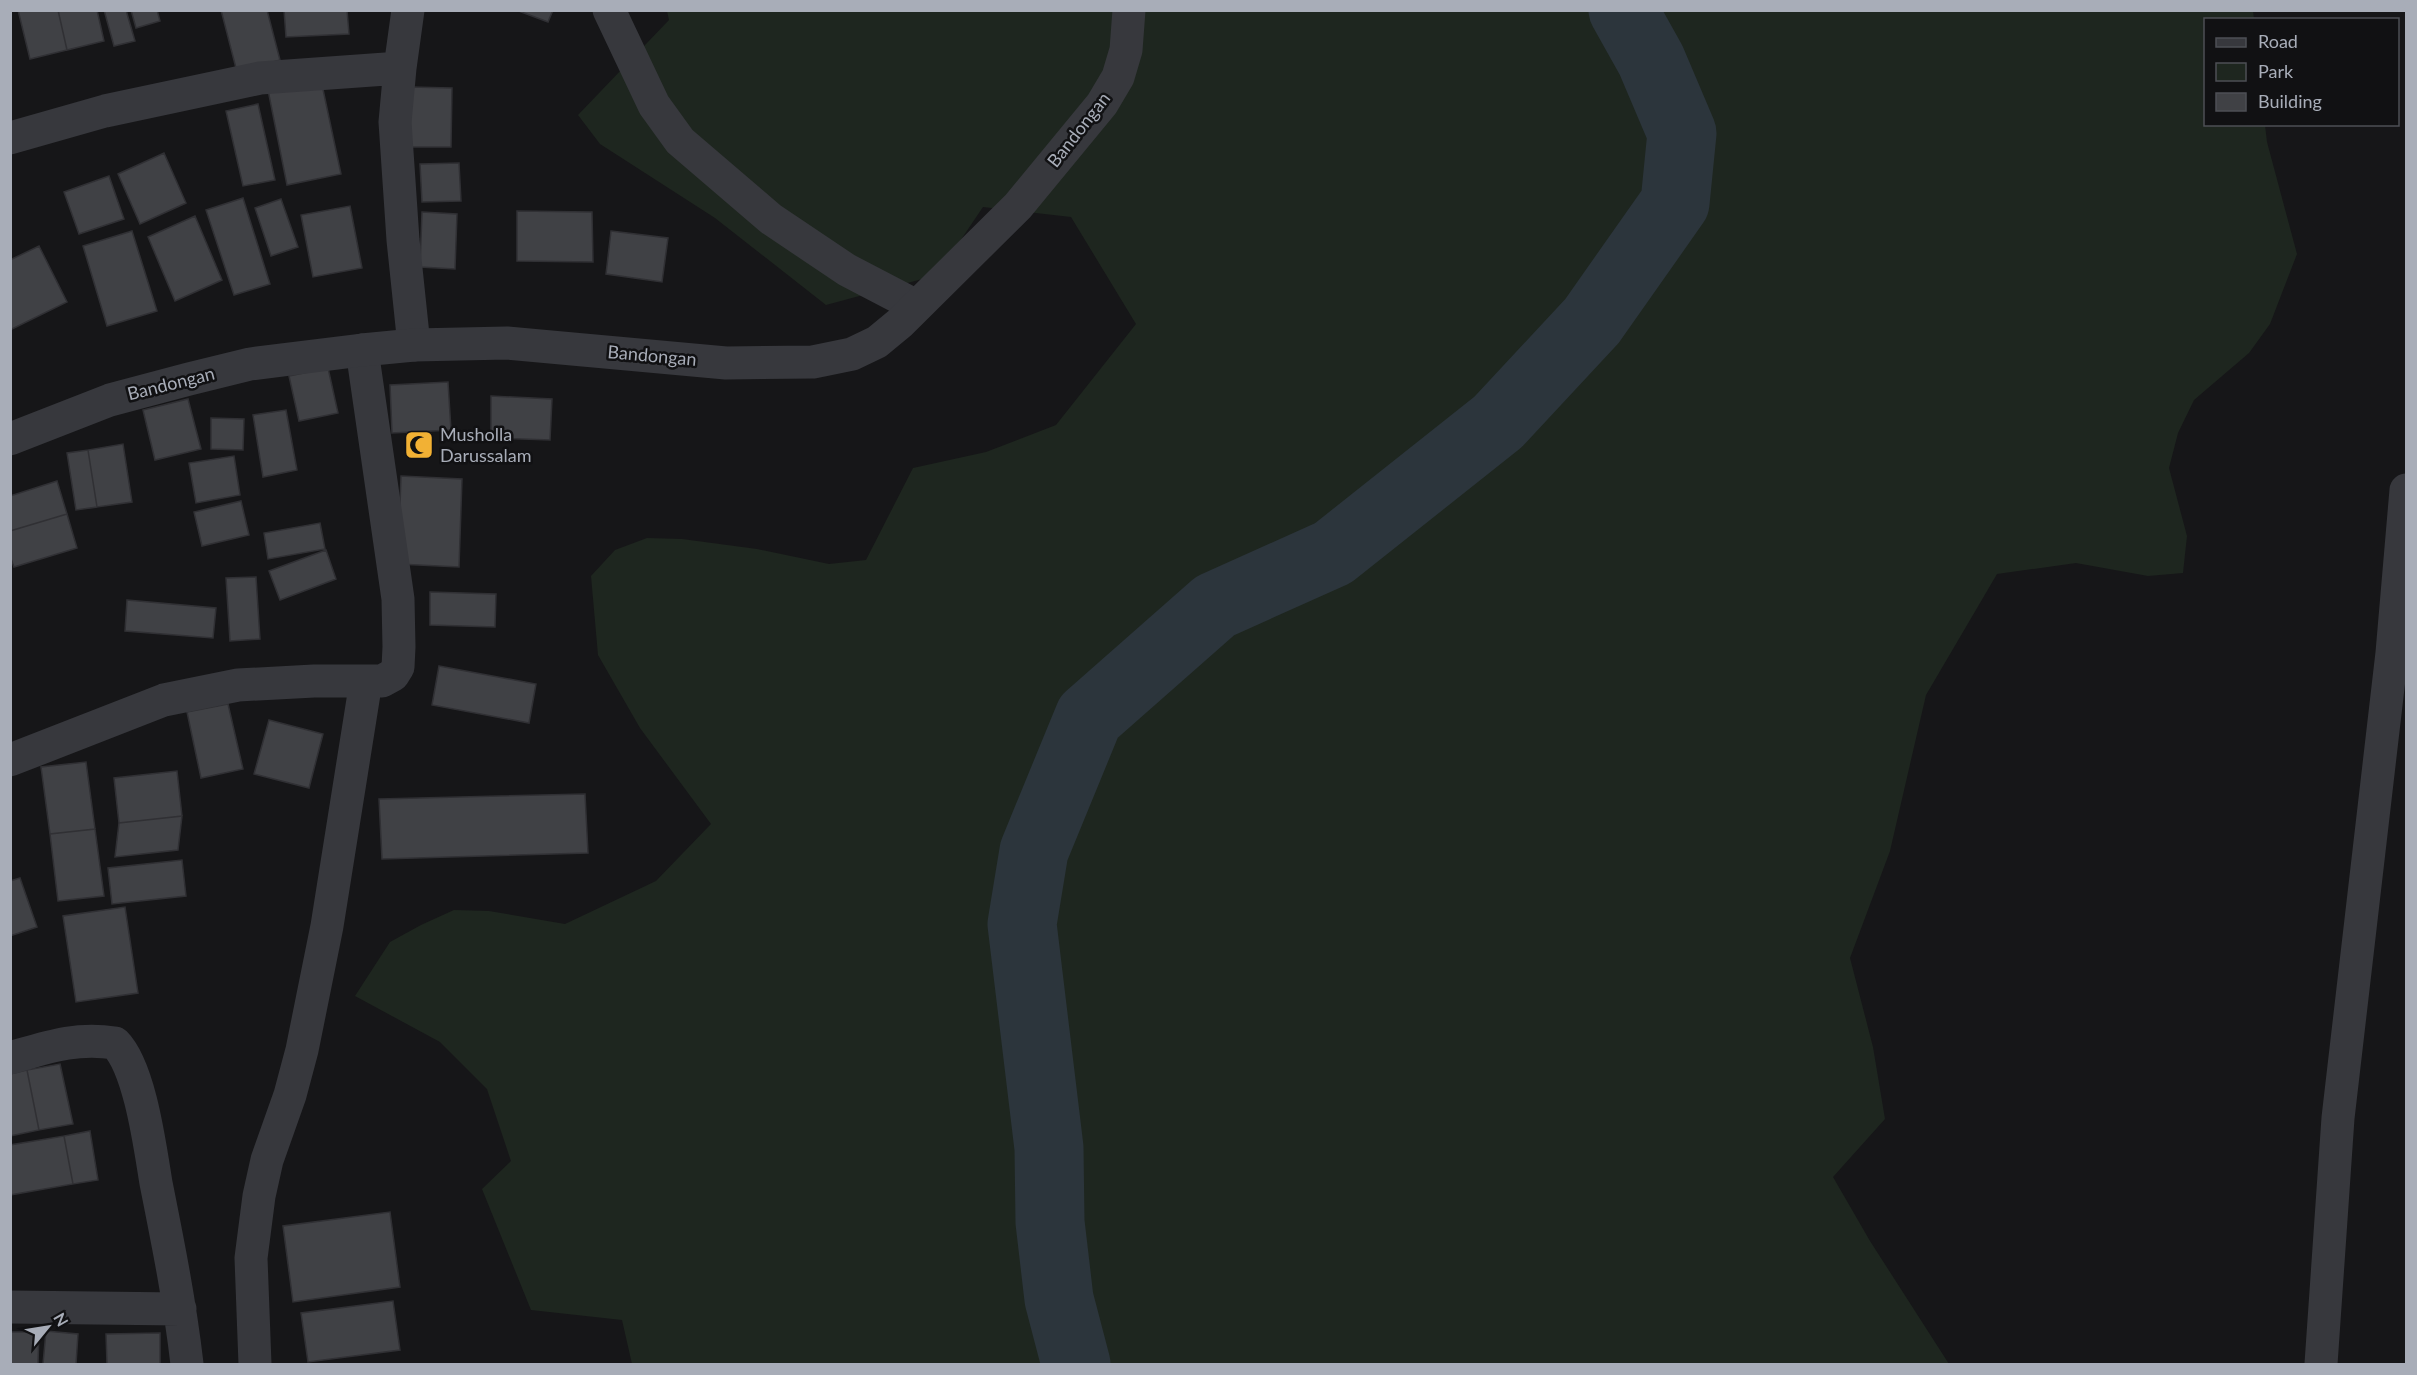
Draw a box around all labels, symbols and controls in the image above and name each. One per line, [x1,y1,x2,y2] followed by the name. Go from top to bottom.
[2204,18,2399,126] legend
[2258,30,2298,52] text: Road
[2258,60,2294,82] text: Park
[1042,87,1114,171] street label: Bandongan
[2258,90,2322,112] text: Building
[607,340,697,370] street label: Bandongan
[125,362,217,404] street label: Bandongan
[440,423,532,466] place label: Musholla Darussalam
[403,429,435,461] mosque icon: Musholla Darussalam
[18,1297,78,1357] north arrow
[50,1309,73,1329] text: N

